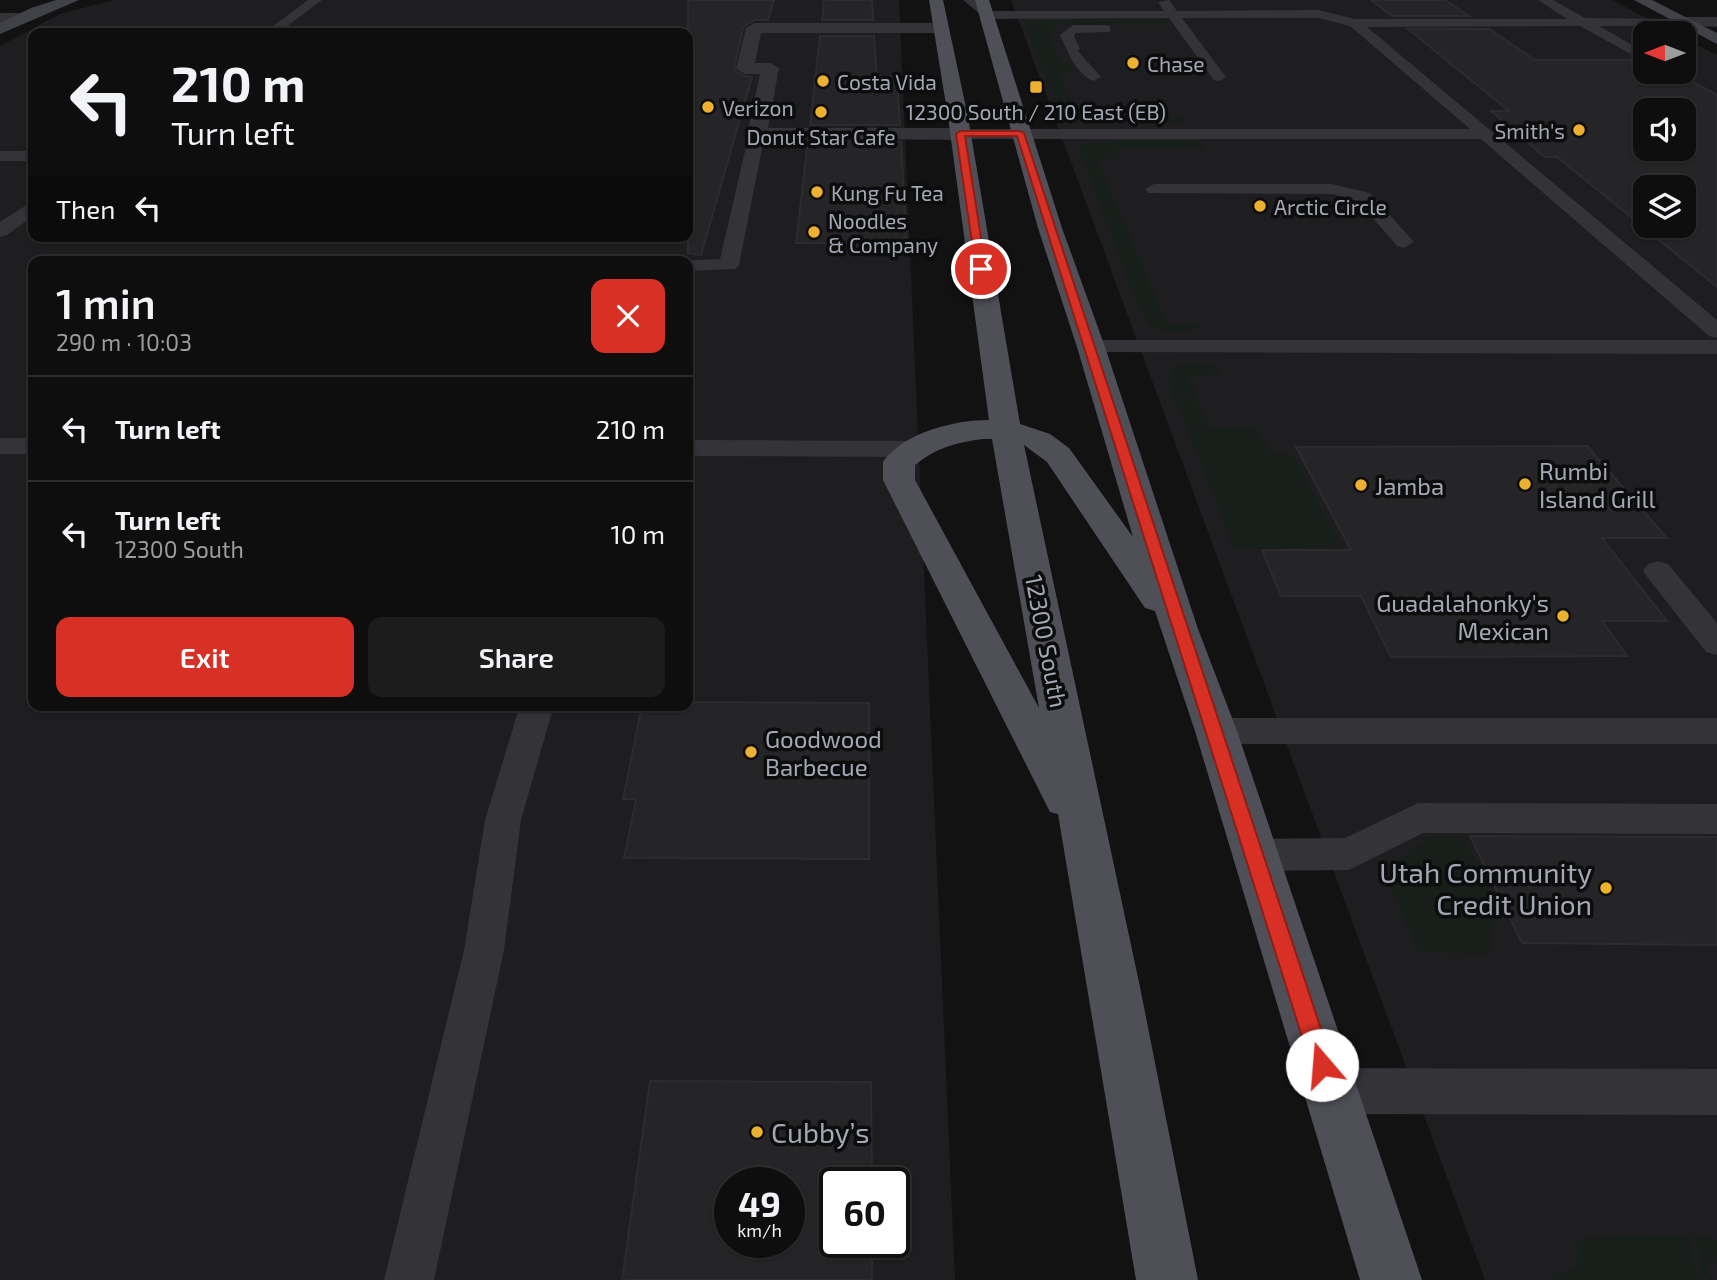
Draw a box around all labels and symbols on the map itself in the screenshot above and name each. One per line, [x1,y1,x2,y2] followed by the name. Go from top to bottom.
[1633,21,1696,84] north arrow
[1147,51,1205,76] place label: Chase
[1125,55,1141,71] marker: Chase
[837,69,937,94] place label: Costa Vida
[815,73,831,89] marker: Costa Vida
[1028,79,1044,95] marker: 12300 South / 210 East (EB)
[722,95,794,120] place label: Verizon
[700,99,716,115] marker: Verizon
[906,99,1166,124] place label: 12300 South / 210 East (EB)
[813,104,829,120] marker: Donut Star Cafe
[1495,118,1565,143] place label: Smith's
[1571,122,1587,138] marker: Smith's
[746,124,896,149] place label: Donut Star Cafe
[831,180,944,205] place label: Kung Fu Tea
[809,184,825,200] marker: Kung Fu Tea
[1274,194,1387,219] place label: Arctic Circle
[1252,198,1268,214] marker: Arctic Circle
[828,208,938,257] place label: Noodles & Company
[806,224,822,240] marker: Noodles & Company
[951,239,1011,299] pin
[1539,456,1656,513] place label: Rumbi Island Grill
[1375,471,1444,500] place label: Jamba
[1517,476,1533,492] marker: Rumbi Island Grill
[1353,477,1369,493] marker: Jamba
[1020,572,1074,710] street label: 12300 South
[1376,588,1549,645] place label: Guadalahonky's Mexican
[1555,608,1571,624] marker: Guadalahonky's Mexican
[765,724,882,781] place label: Goodwood Barbecue
[743,744,759,760] marker: Goodwood Barbecue
[1379,855,1592,921] place label: Utah Community Credit Union
[1598,880,1614,896] marker: Utah Community Credit Union
[1285,1028,1359,1102] position arrow
[771,1115,869,1149] place label: Cubby’s
[749,1124,765,1140] marker: Cubby’s
[819,1167,910,1258] speed limit sign: 60

